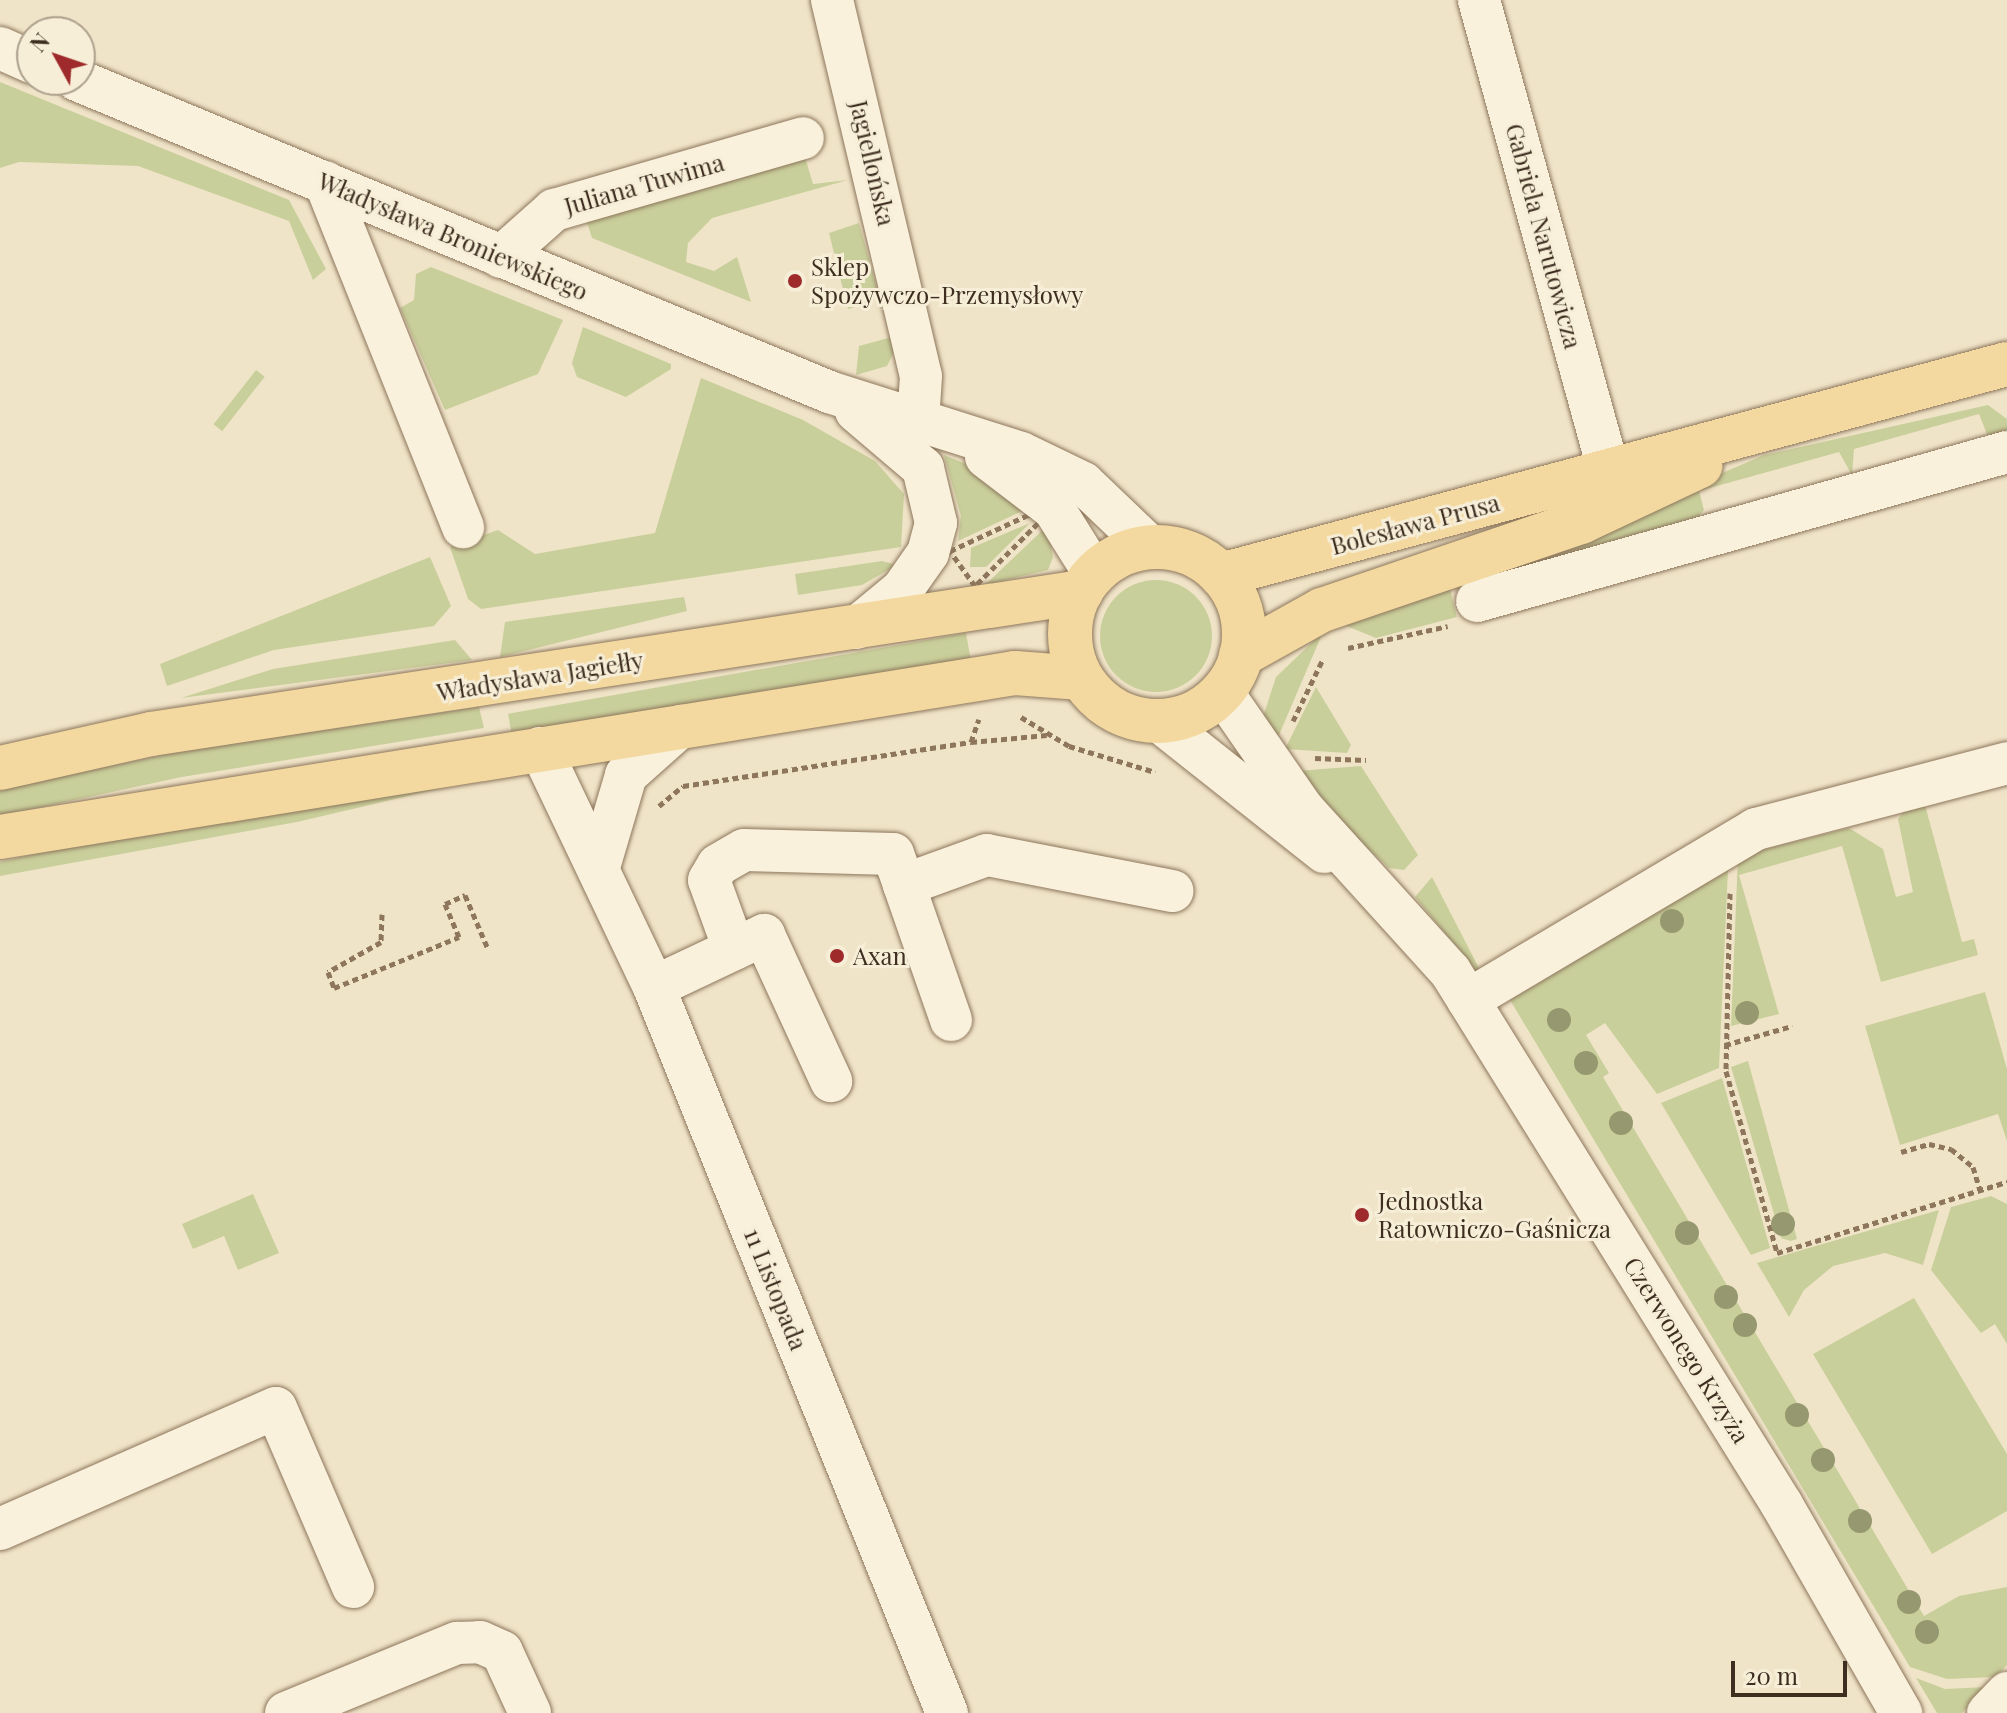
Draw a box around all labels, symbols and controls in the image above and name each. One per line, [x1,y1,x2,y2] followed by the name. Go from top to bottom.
[16,16,96,96] north arrow
[23,26,56,58] text: N
[845,98,901,228] street label: Jagiellońska
[1500,120,1588,352] street label: Gabriela Narutowicza
[560,147,728,221] street label: Juliana Tuwima
[314,166,592,306] street label: Władysława Broniewskiego
[811,253,1083,309] place label: Sklep Spożywczo-Przemysłowy
[786,272,804,290] marker: Sklep Spożywczo-Przemysłowy
[1327,488,1503,560] street label: Bolesława Prusa
[435,645,645,707] street label: Władysława Jagiełły
[853,942,907,970] place label: Axan
[828,947,846,965] marker: Axan
[1378,1187,1611,1243] place label: Jednostka Ratowniczo-Gaśnicza
[1353,1206,1371,1224] marker: Jednostka Ratowniczo-Gaśnicza
[738,1224,814,1354] street label: 11 Listopada
[1618,1252,1756,1448] street label: Czerwonego Krzyża
[1735,1645,1851,1695] scale bar
[1745,1659,1798,1691] text: 20 m

